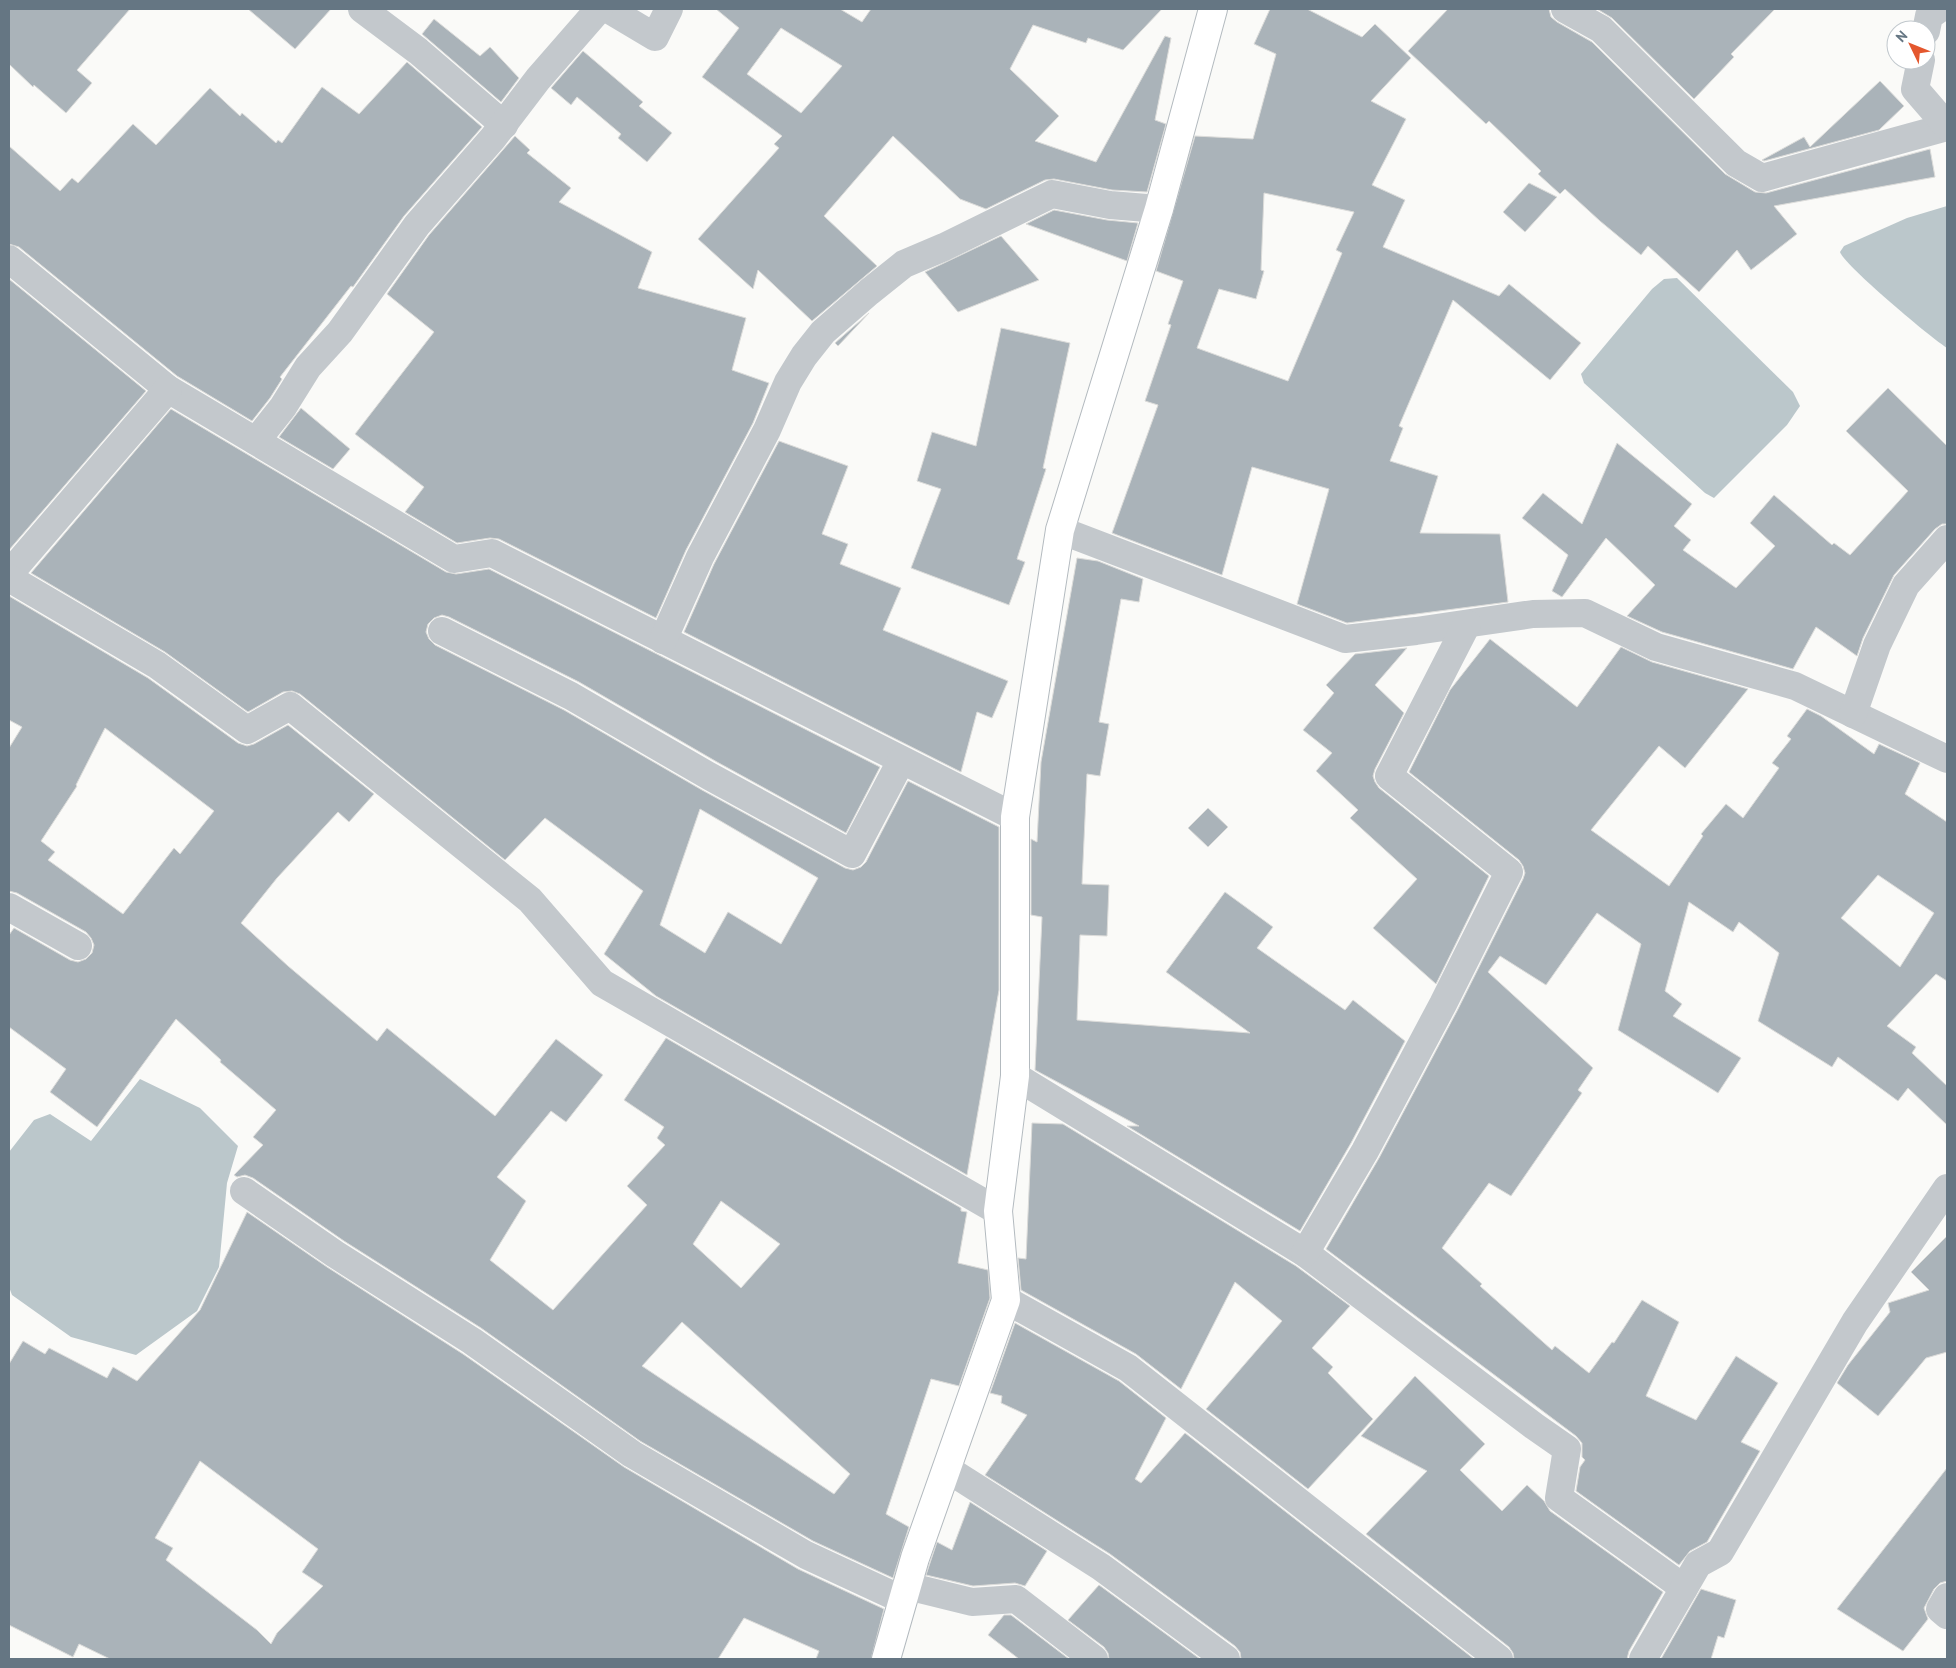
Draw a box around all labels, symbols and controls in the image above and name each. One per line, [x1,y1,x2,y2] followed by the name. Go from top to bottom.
[1886,20,1936,70] north arrow
[1892,27,1911,46] text: N

